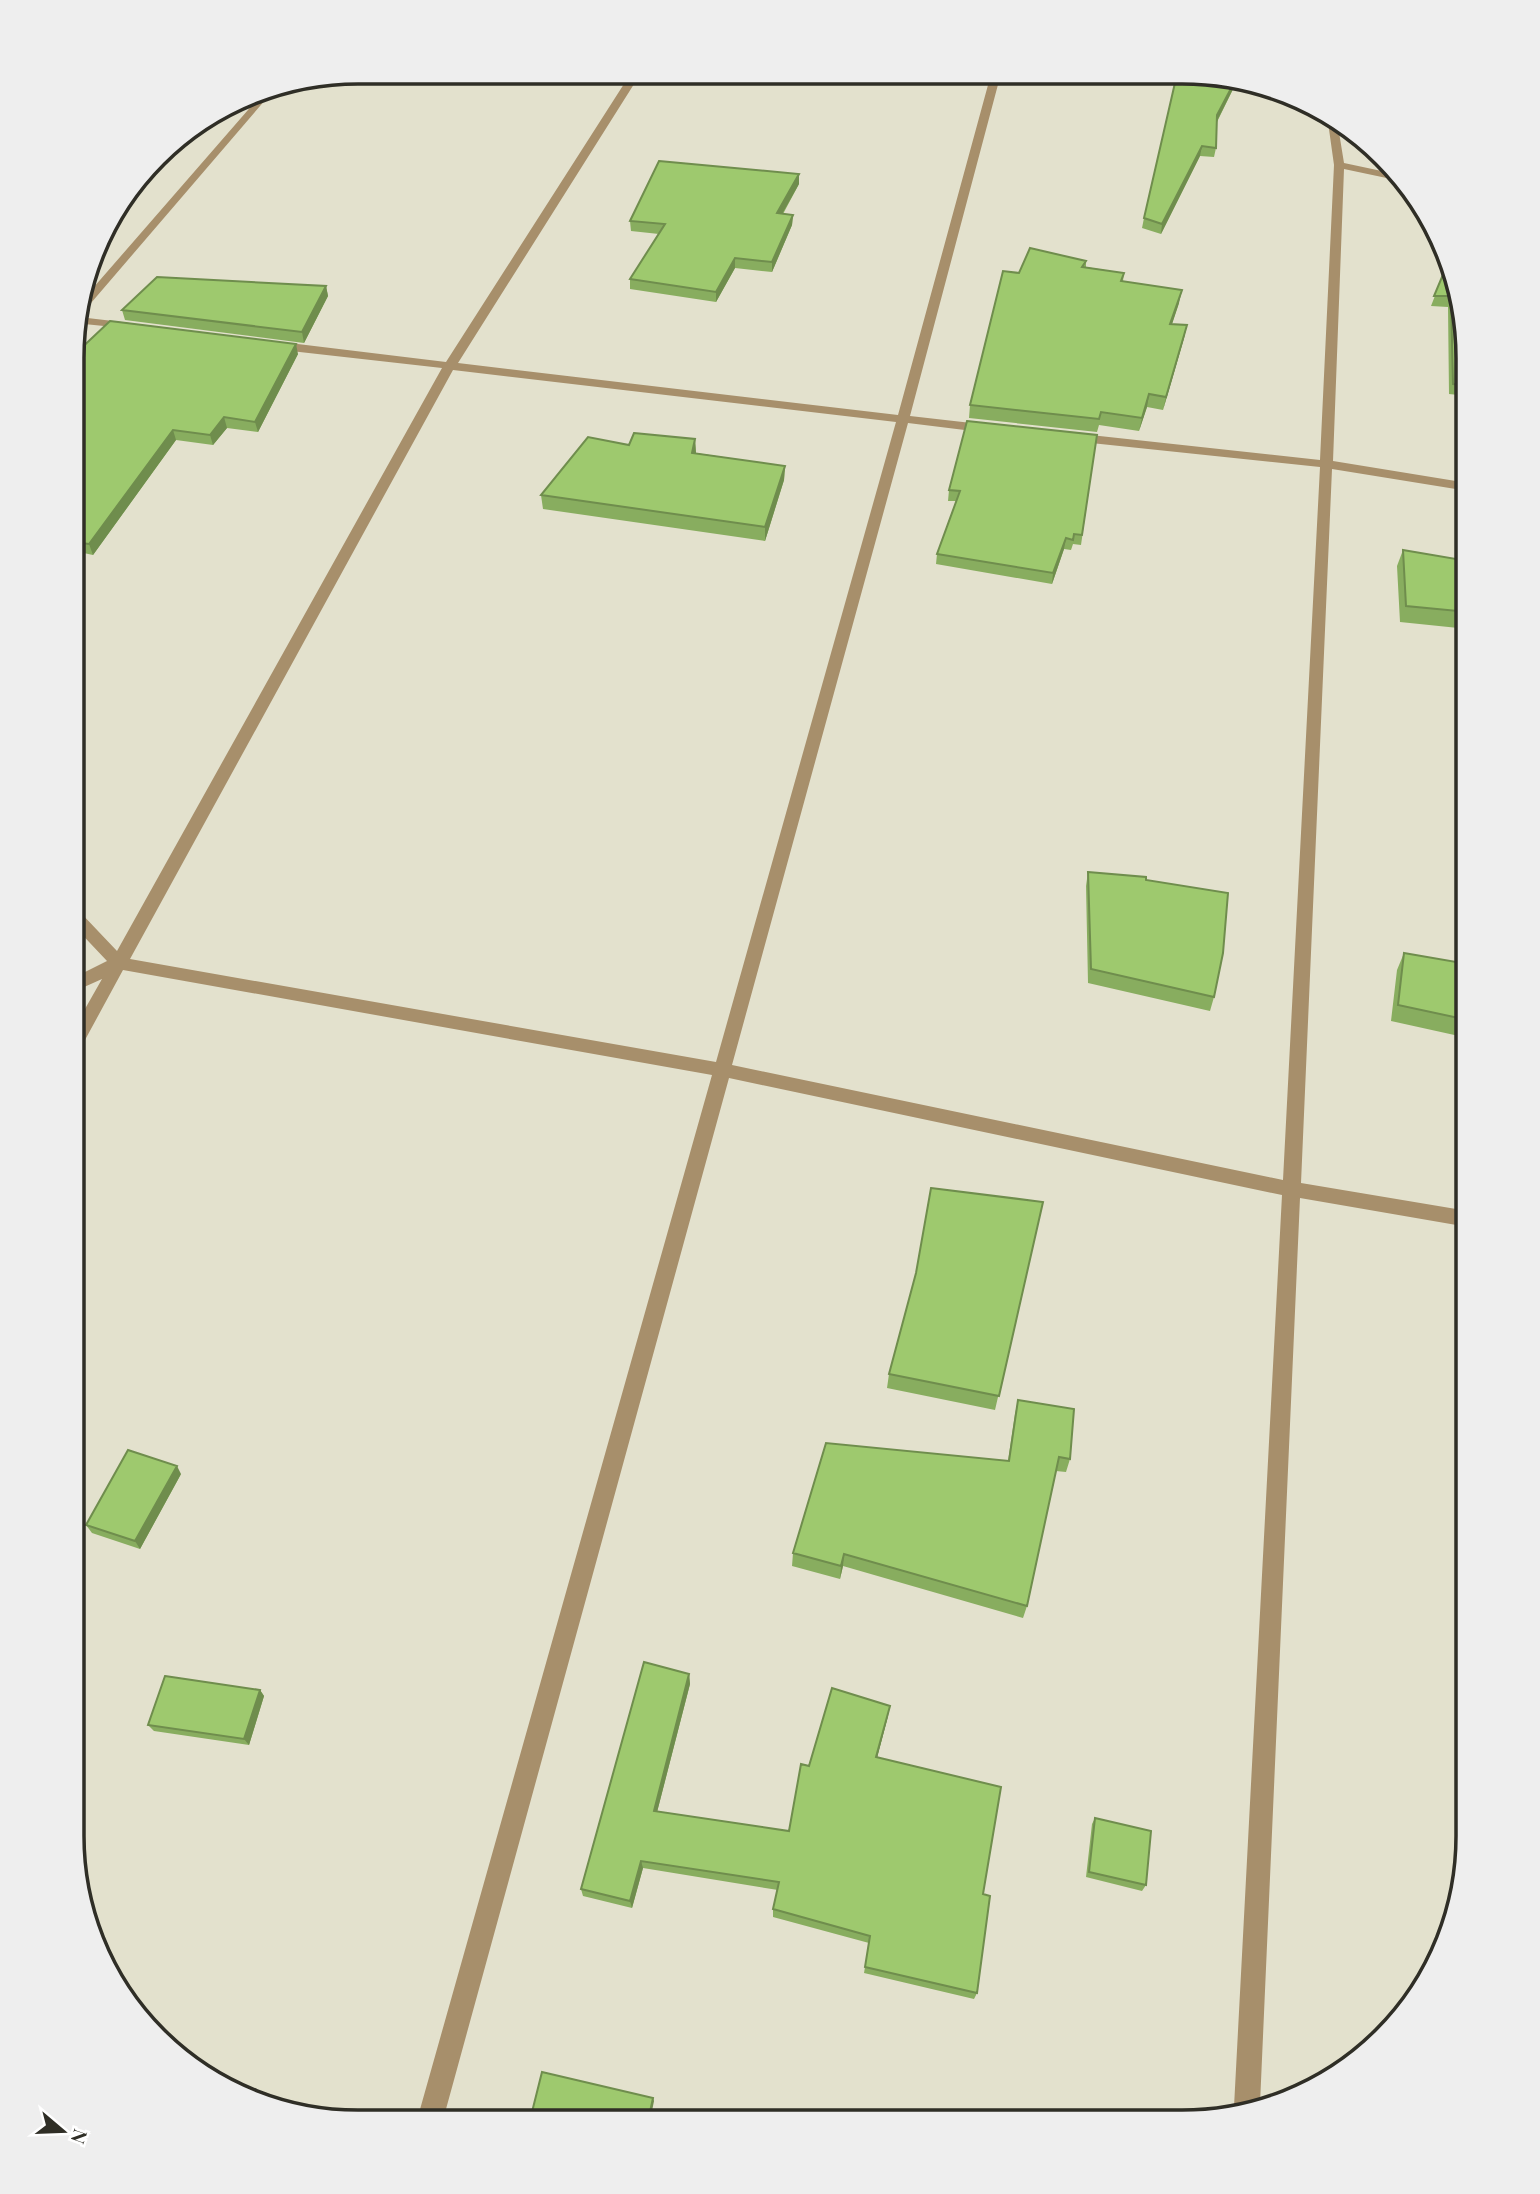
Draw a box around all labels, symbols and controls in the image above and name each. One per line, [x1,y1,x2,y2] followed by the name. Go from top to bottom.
[28,2096,98,2166] north arrow
[65,2126,95,2148] text: N

